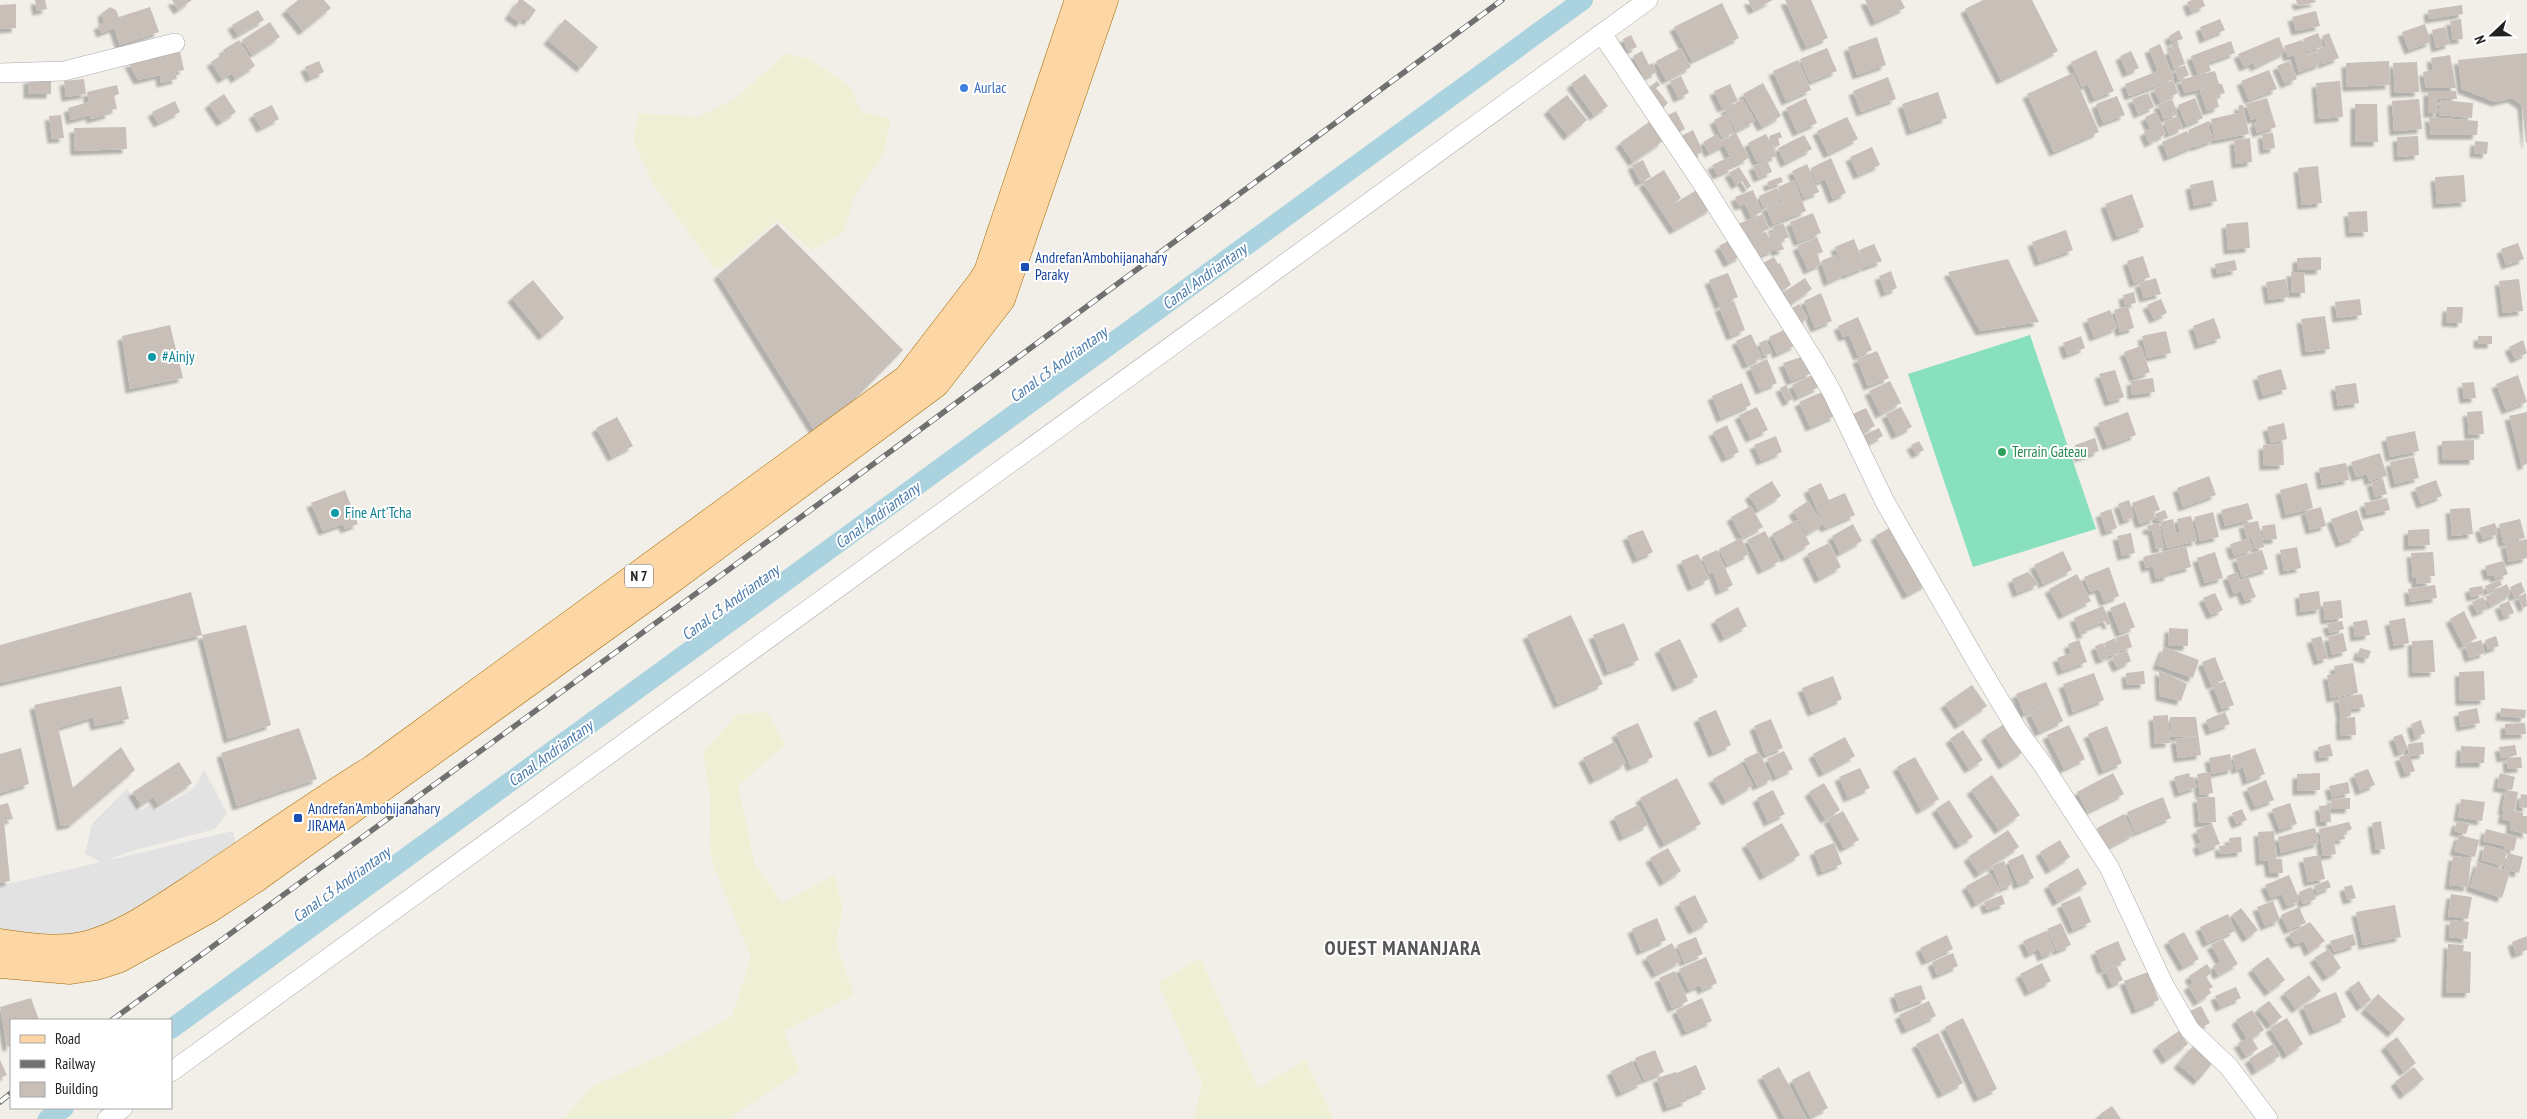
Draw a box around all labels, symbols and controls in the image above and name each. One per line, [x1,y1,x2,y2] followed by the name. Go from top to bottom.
[2467,10,2517,60] north arrow
[2470,33,2490,47] text: N
[974,78,1007,97] place label: Aurlac
[958,82,970,94] marker: Aurlac
[1158,237,1252,314] water label: Canal Andriantany
[1035,248,1167,284] place label: Andrefan'Ambohijanahary Paraky
[1019,261,1031,273] marker: Andrefan'Ambohijanahary Paraky
[1005,320,1113,406] water label: Canal c3 Andriantany
[162,347,195,366] place label: #Ainjy
[146,351,158,363] marker: #Ainjy
[2012,442,2087,461] place label: Terrain Gateau
[1996,446,2008,458] marker: Terrain Gateau
[831,476,925,553] water label: Canal Andriantany
[345,503,412,522] place label: Fine Art'Tcha
[329,507,341,519] marker: Fine Art'Tcha
[677,558,785,644] water label: Canal c3 Andriantany
[625,564,653,588] road number: N 7
[504,714,598,791] water label: Canal Andriantany
[307,799,440,835] place label: Andrefan'Ambohijanahary JIRAMA
[292,812,304,824] marker: Andrefan'Ambohijanahary JIRAMA
[288,840,396,926] water label: Canal c3 Andriantany
[1325,935,1481,961] district label: OUEST MANANJARA
[10,1019,172,1109] legend
[55,1029,81,1048] text: Road
[55,1054,96,1073] text: Railway
[55,1079,98,1098] text: Building

